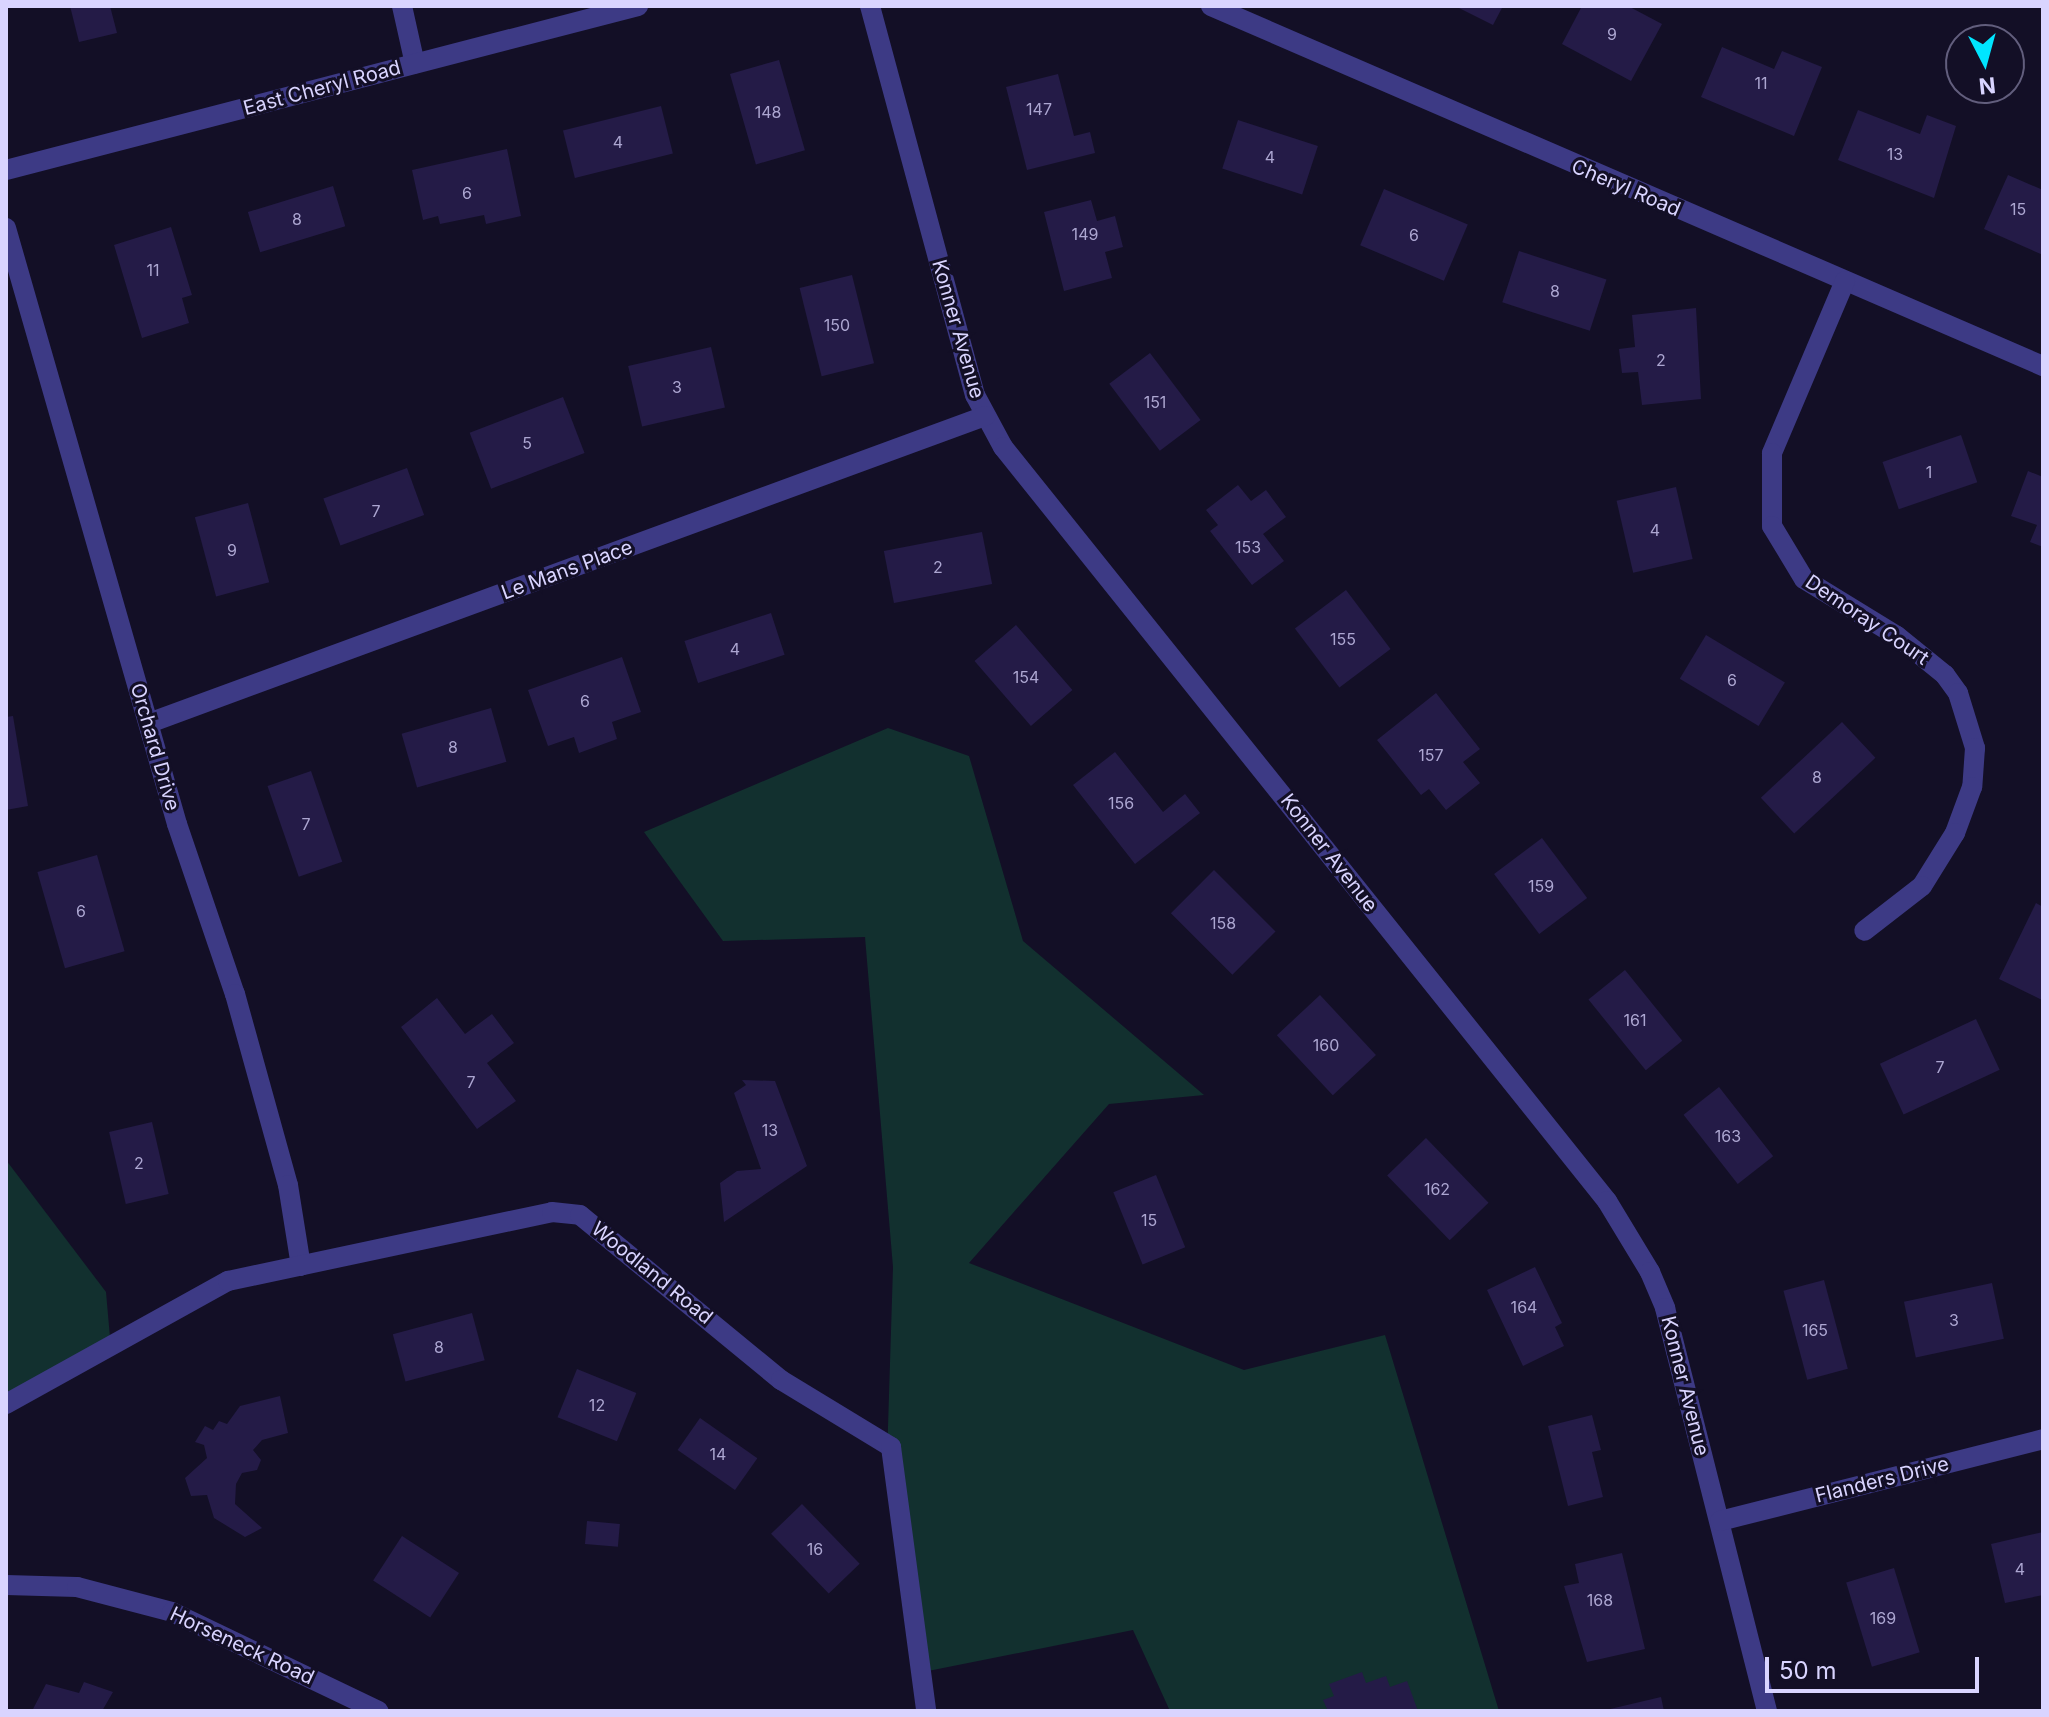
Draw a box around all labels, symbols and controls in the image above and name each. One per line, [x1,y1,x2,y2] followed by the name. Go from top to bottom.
[1607,24,1617,44] house number: 9
[1945,24,2025,104] north arrow
[241,55,403,121] street label: East Cheryl Road
[1978,72,1997,100] text: N
[1754,73,1768,93] house number: 11
[1026,99,1052,119] house number: 147
[755,102,781,122] house number: 148
[613,132,623,152] house number: 4
[1887,144,1903,164] house number: 13
[1265,147,1275,167] house number: 4
[1568,154,1684,222] street label: Cheryl Road
[462,183,472,203] house number: 6
[2010,199,2026,219] house number: 15
[292,209,302,229] house number: 8
[1072,224,1098,244] house number: 149
[1409,225,1419,245] house number: 6
[927,257,989,401] street label: Konner Avenue
[146,260,160,280] house number: 11
[1550,281,1560,301] house number: 8
[824,315,850,335] house number: 150
[1656,350,1666,370] house number: 2
[672,377,682,397] house number: 3
[1144,392,1166,412] house number: 151
[522,433,532,453] house number: 5
[1926,462,1932,482] house number: 1
[371,501,381,521] house number: 7
[1650,520,1660,540] house number: 4
[498,535,636,605] street label: Le Mans Place
[1235,537,1261,557] house number: 153
[227,540,237,560] house number: 9
[933,557,943,577] house number: 2
[1801,570,1933,670] street label: Demoray Court
[1330,629,1356,649] house number: 155
[730,639,740,659] house number: 4
[1013,667,1039,687] house number: 154
[1727,670,1737,690] house number: 6
[125,680,185,814] street label: Orchard Drive
[580,691,590,711] house number: 6
[448,737,458,757] house number: 8
[1418,745,1444,765] house number: 157
[1812,767,1822,787] house number: 8
[1275,789,1383,917] street label: Konner Avenue
[1108,793,1134,813] house number: 156
[301,814,311,834] house number: 7
[1528,876,1554,896] house number: 159
[76,901,86,921] house number: 6
[1210,913,1236,933] house number: 158
[1624,1010,1646,1030] house number: 161
[1313,1035,1339,1055] house number: 160
[1935,1057,1945,1077] house number: 7
[466,1072,476,1092] house number: 7
[762,1120,778,1140] house number: 13
[1715,1126,1741,1146] house number: 163
[134,1153,144,1173] house number: 2
[1424,1179,1450,1199] house number: 162
[1141,1210,1157,1230] house number: 15
[587,1217,717,1329] street label: Woodland Road
[1511,1297,1537,1317] house number: 164
[1949,1310,1959,1330] house number: 3
[1656,1314,1714,1458] street label: Konner Avenue
[1802,1320,1828,1340] house number: 165
[434,1337,444,1357] house number: 8
[589,1395,605,1415] house number: 12
[710,1444,726,1464] house number: 14
[1813,1452,1951,1508] street label: Flanders Drive
[807,1539,823,1559] house number: 16
[2015,1559,2025,1579] house number: 4
[1587,1590,1613,1610] house number: 168
[166,1602,318,1690] street label: Horseneck Road
[1870,1608,1896,1628] house number: 169
[1769,1641,1983,1691] scale bar
[1779,1656,1837,1685] text: 50 m

